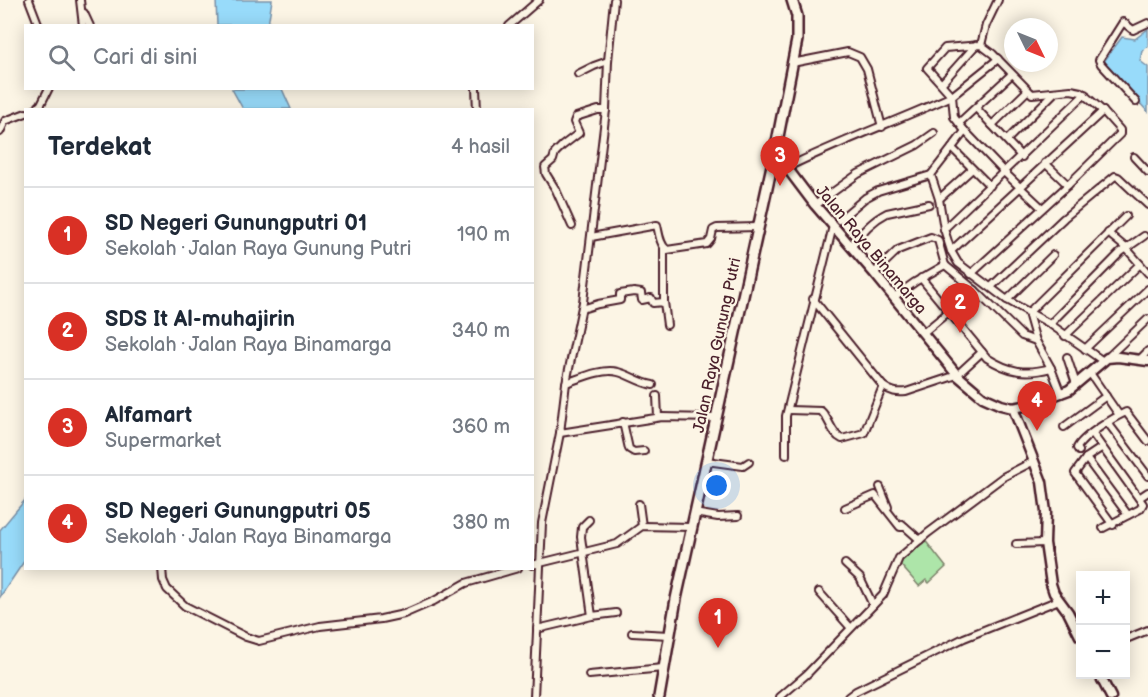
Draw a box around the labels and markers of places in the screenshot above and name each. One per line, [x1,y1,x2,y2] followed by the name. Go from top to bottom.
[760,136,800,186] pin: 3
[940,284,980,333] pin: 2
[1018,382,1056,431] pin: 4
[698,598,738,648] pin: 1

